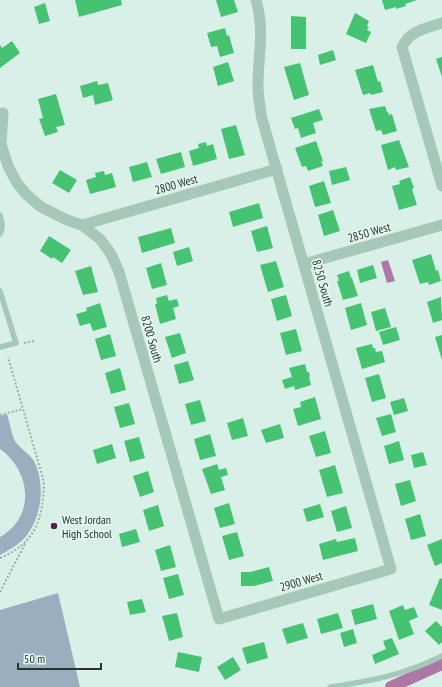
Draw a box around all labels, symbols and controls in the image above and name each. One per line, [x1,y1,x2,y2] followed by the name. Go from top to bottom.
[153,171,200,197] street label: 2800 West
[346,219,393,245] street label: 2850 West
[309,258,337,308] street label: 8250 South
[138,314,166,364] street label: 8200 South
[62,512,112,541] place label: West Jordan High School
[49,521,59,531] marker: West Jordan High School
[278,568,325,594] street label: 2900 West
[18,645,101,671] scale bar
[24,651,45,666] text: 50 m

